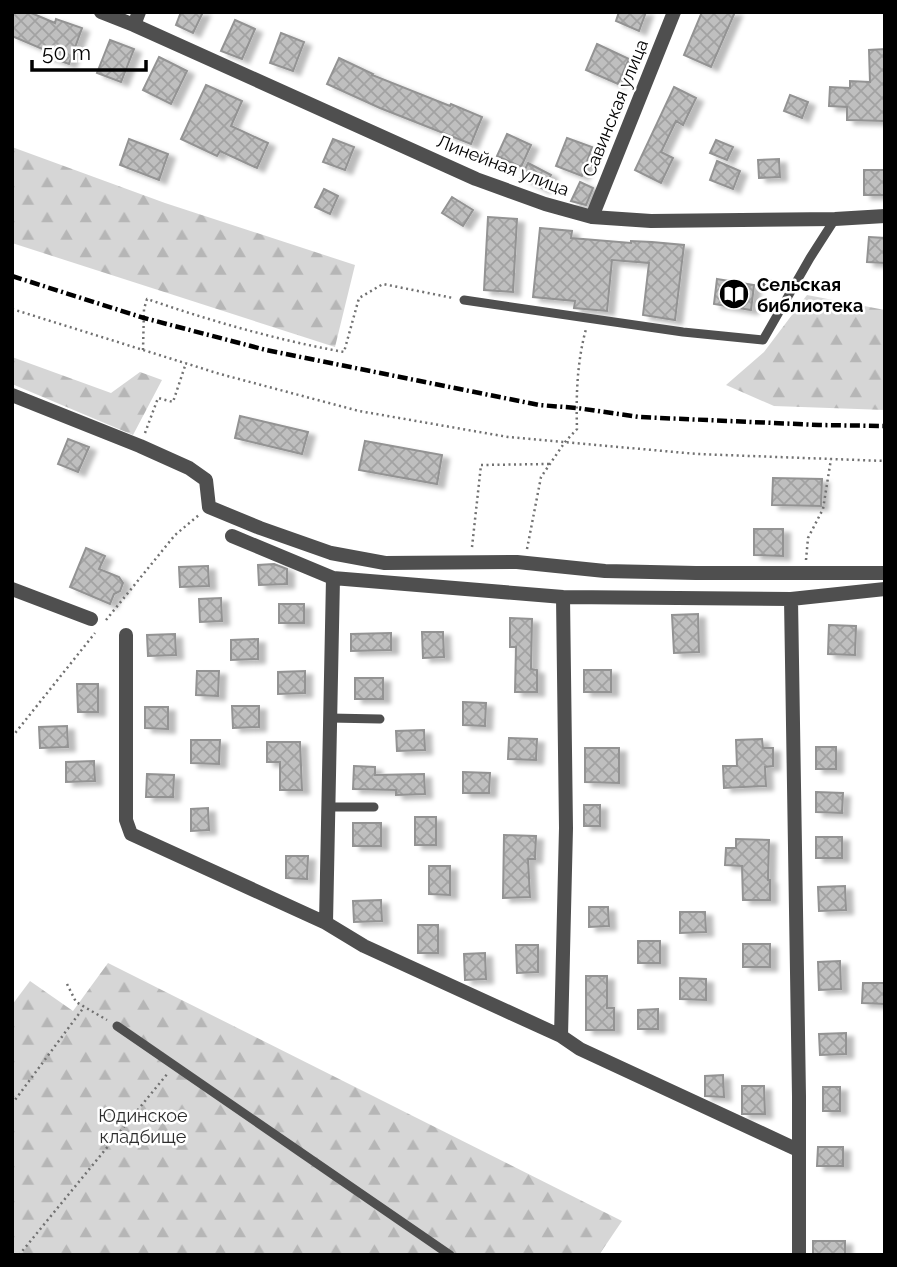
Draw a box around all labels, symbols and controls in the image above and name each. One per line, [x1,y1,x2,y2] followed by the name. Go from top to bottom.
[32,28,145,72] scale bar
[578,36,652,180] street label: Савинская улица
[42,40,91,65] text: 50 m
[434,130,572,200] street label: Линейная улица
[757,274,863,316] place label: Сельская библиотека
[717,277,751,311] library icon: Сельская библиотека
[98,1105,188,1147] park label: Юдинское кладбище

